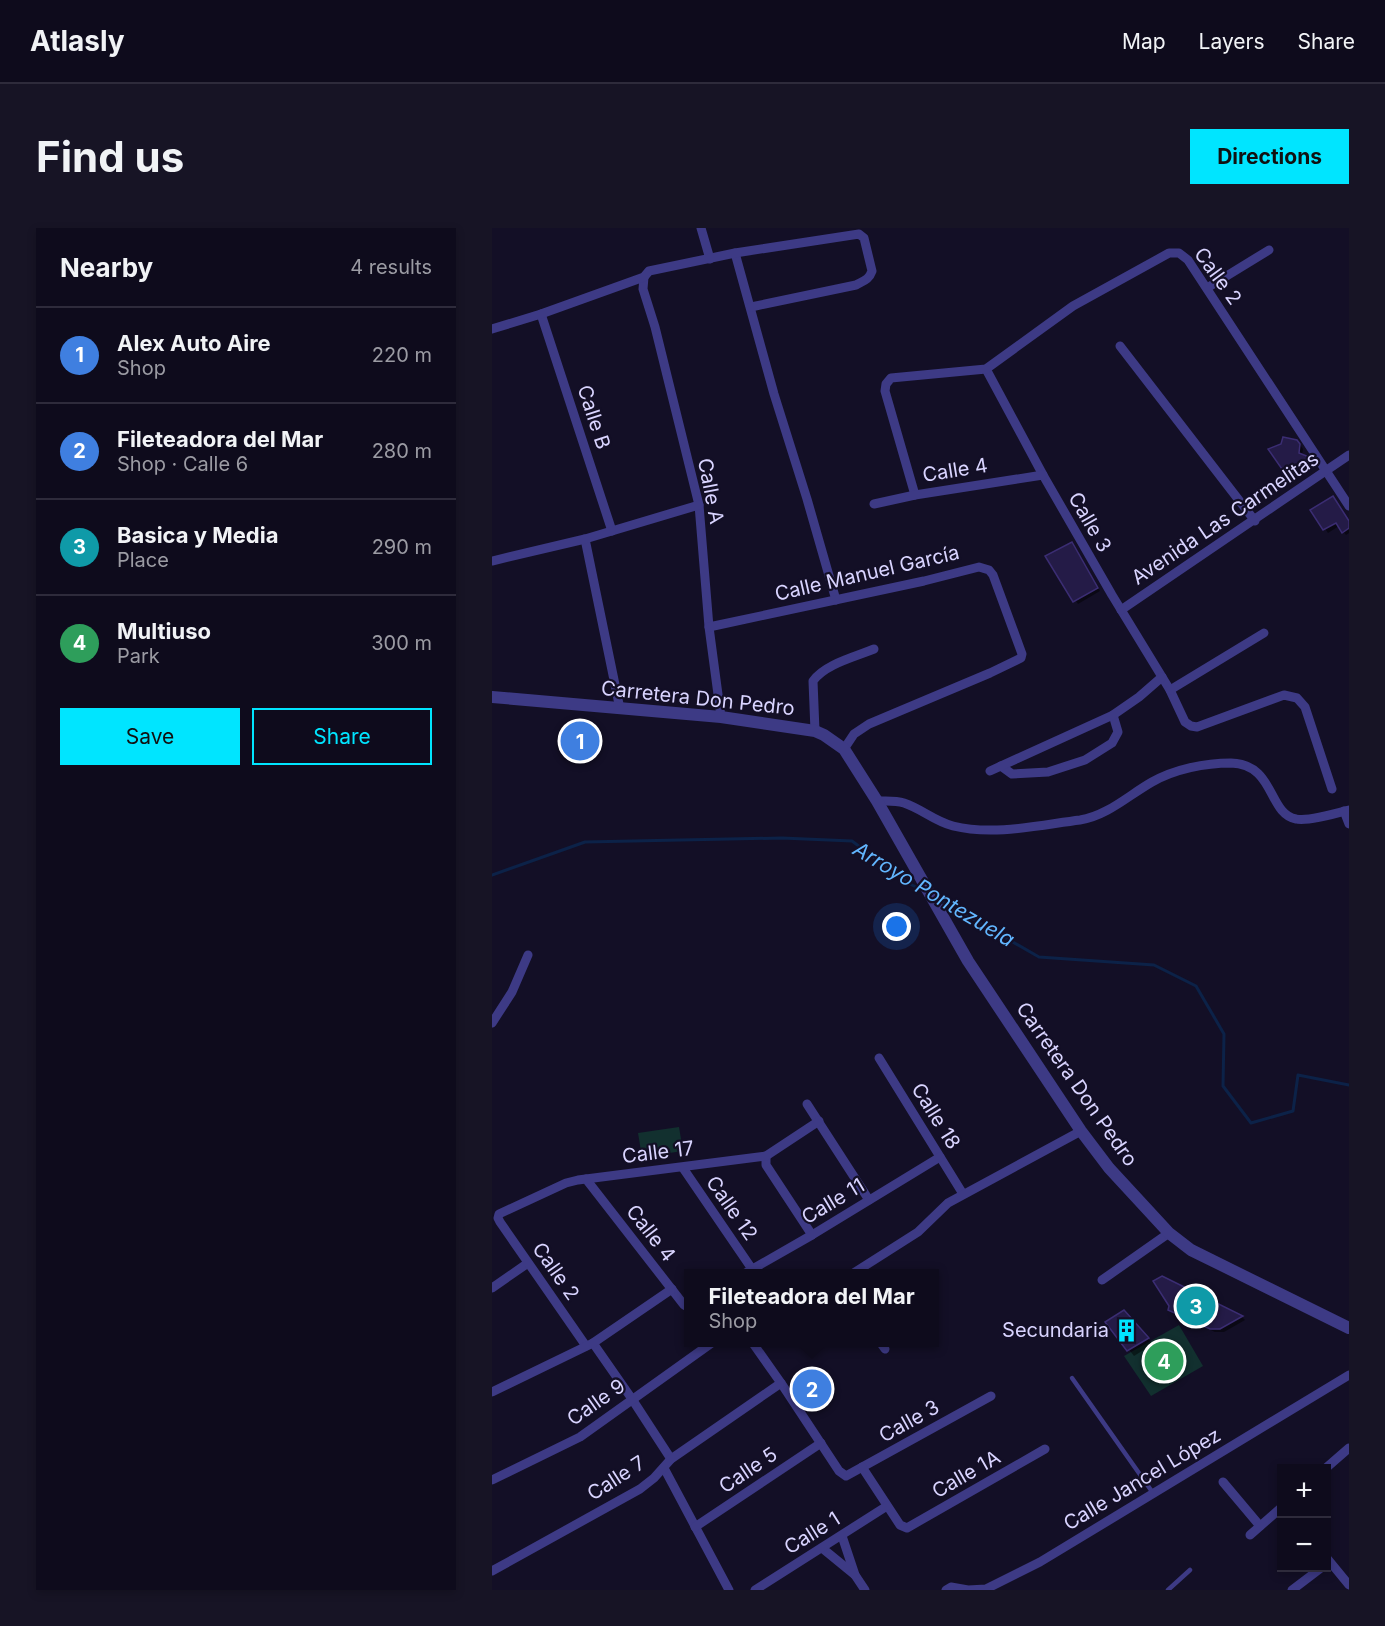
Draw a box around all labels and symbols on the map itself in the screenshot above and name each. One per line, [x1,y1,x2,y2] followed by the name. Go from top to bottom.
[1189,243,1247,309] street label: Calle 2
[572,382,616,452] street label: Calle B
[1127,446,1323,590] street label: Avenida Las Carmelitas
[921,453,989,487] street label: Calle 4
[693,456,729,526] street label: Calle A
[1063,488,1117,556] street label: Calle 3
[772,540,962,606] street label: Calle Manuel García
[600,676,796,720] street label: Carretera Don Pedro
[560,718,599,764] pin: 1
[848,836,1019,952] water label: Arroyo Pontezuela
[882,912,911,941] your location
[1011,997,1143,1171] street label: Carretera Don Pedro
[906,1079,966,1153] street label: Calle 18
[621,1136,695,1168] street label: Calle 17
[701,1171,763,1245] street label: Calle 12
[797,1173,869,1229] street label: Calle 11
[621,1200,681,1266] street label: Calle 4
[528,1237,584,1305] street label: Calle 2
[1176,1284,1216,1328] pin: 3
[1114,1317,1140,1343] building icon: Secundaria
[1002,1318,1109,1342] place label: Secundaria
[1144,1338,1184,1384] pin: 4
[792,1366,832,1412] pin: 2
[562,1373,630,1431] street label: Calle 9
[875,1395,943,1447] street label: Calle 3
[1059,1423,1225,1535] street label: Calle Jancel López
[714,1442,782,1498] street label: Calle 5
[928,1445,1005,1503] street label: Calle 1A
[583,1450,649,1506] street label: Calle 7
[780,1507,844,1559] street label: Calle 1

